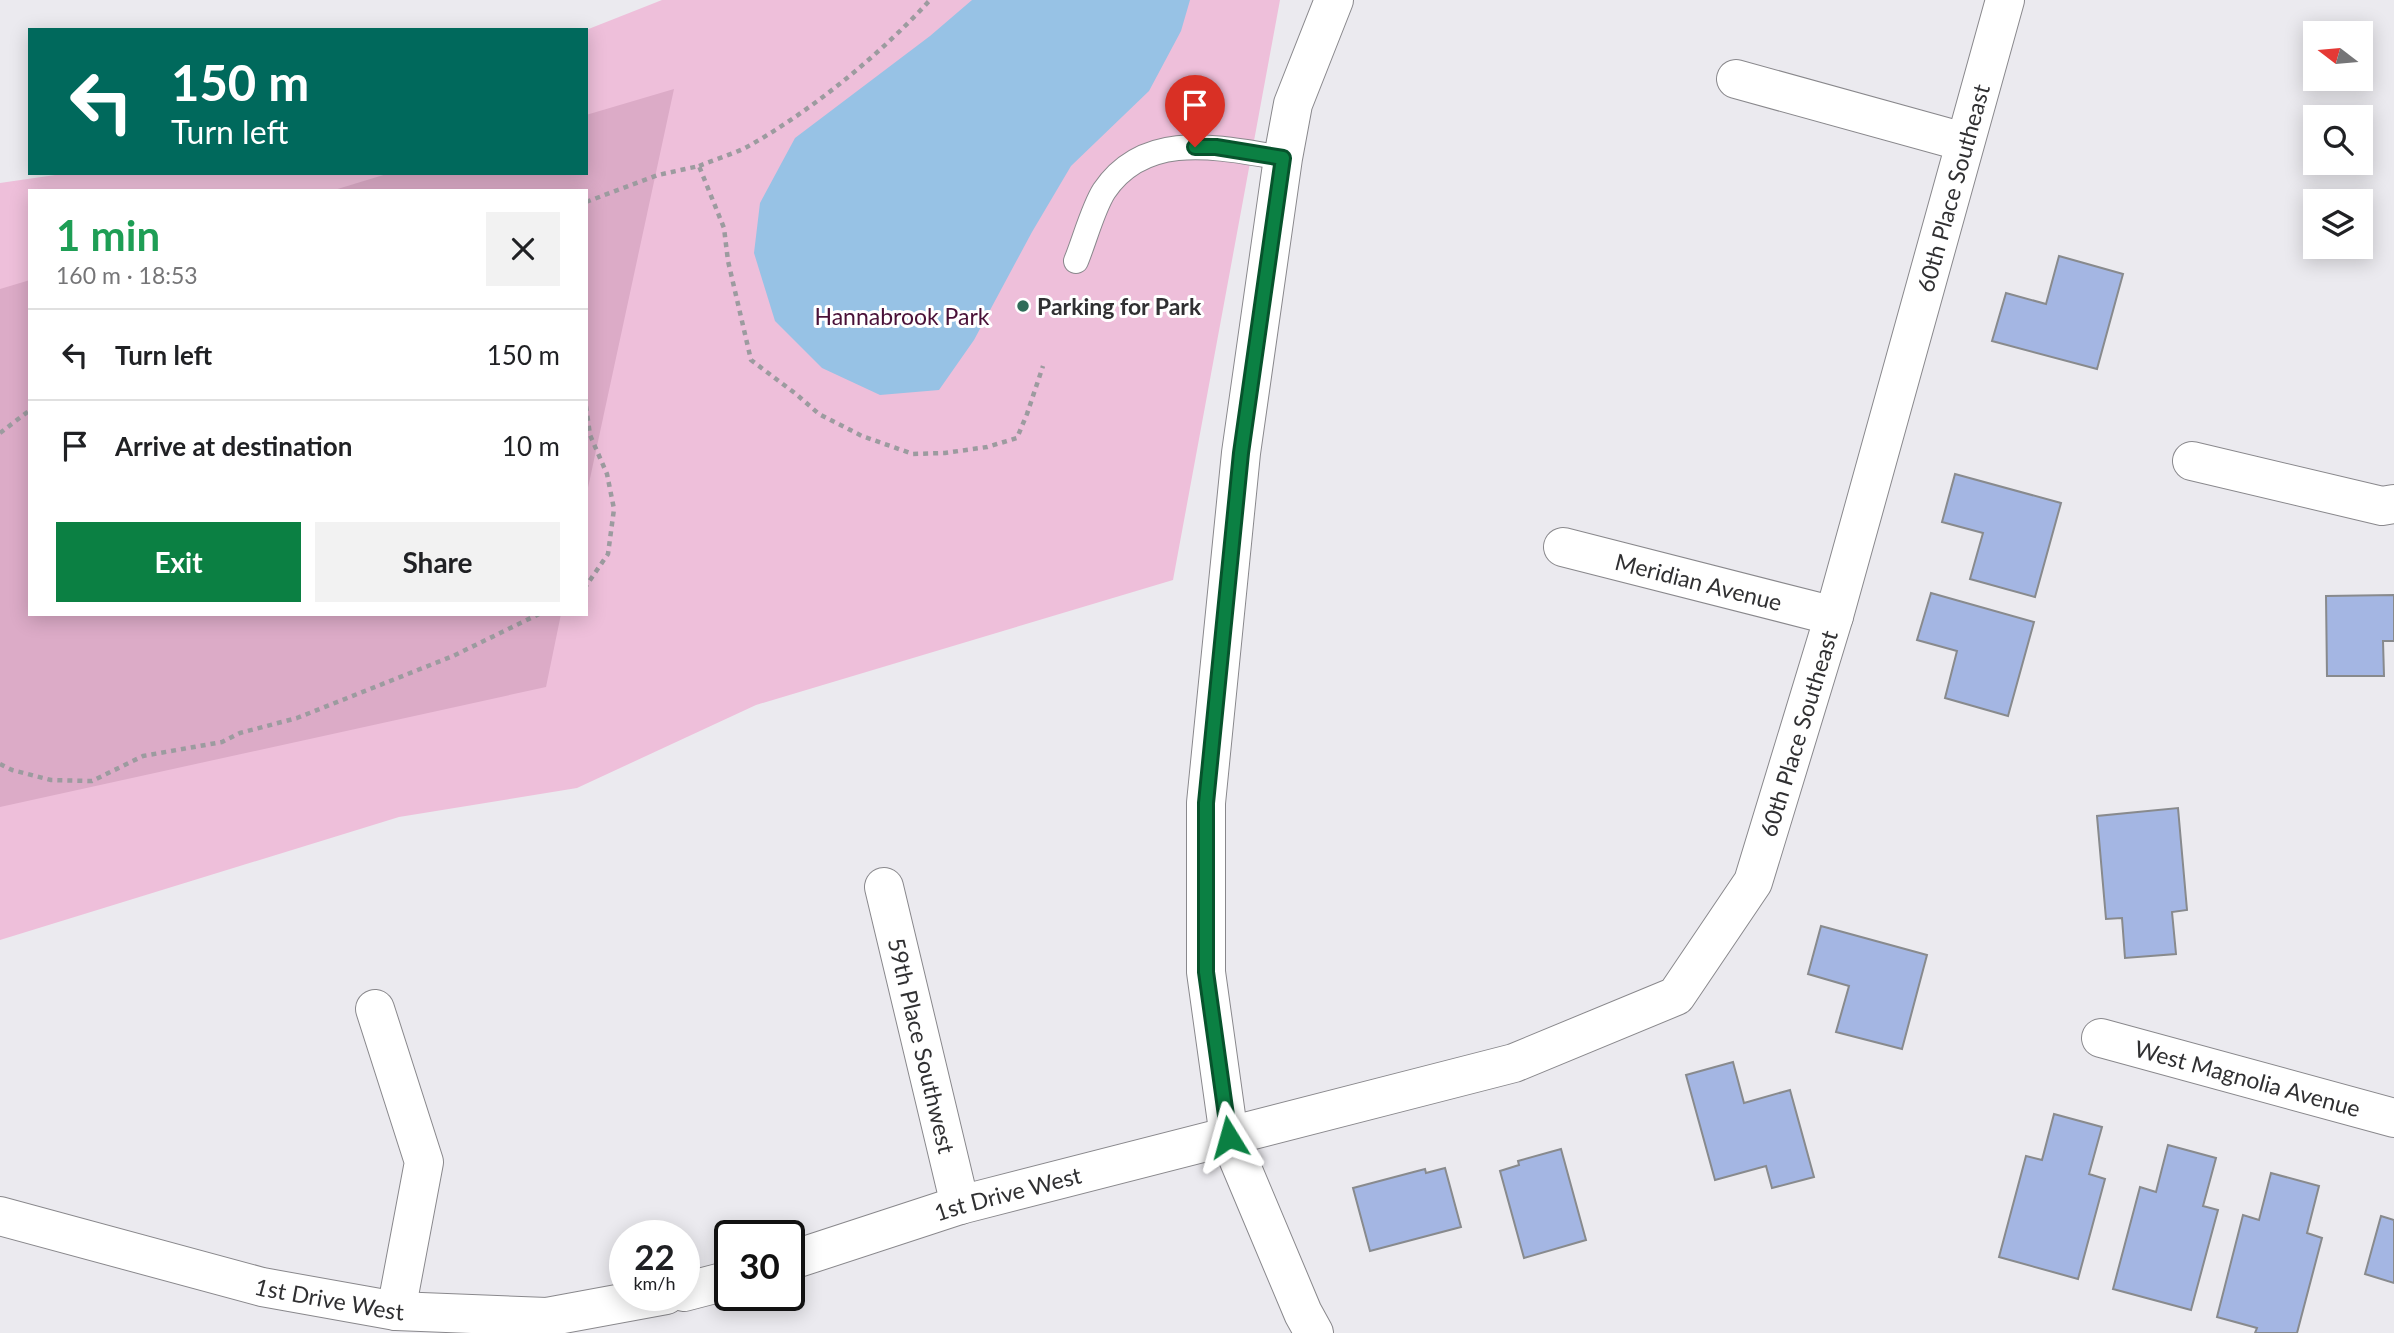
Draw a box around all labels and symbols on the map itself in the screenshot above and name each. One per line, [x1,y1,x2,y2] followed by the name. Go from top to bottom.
[2303,21,2373,91] north arrow
[1165,75,1225,147] pin
[1911,80,1995,295] street label: 60th Place Southeast
[1037,292,1202,320] place label: Parking for Park
[1015,298,1031,314] marker: Parking for Park
[814,302,990,330] park label: Hannabrook Park
[1612,547,1785,616] street label: Meridian Avenue
[1754,626,1843,840] street label: 60th Place Southeast
[883,935,961,1157] street label: 59th Place Southwest
[2132,1034,2364,1122] street label: West Magnolia Avenue
[1192,1100,1266,1174] position arrow
[931,1160,1085,1227] street label: 1st Drive West
[714,1220,805,1311] speed limit sign: 30
[252,1272,405,1325] street label: 1st Drive West

